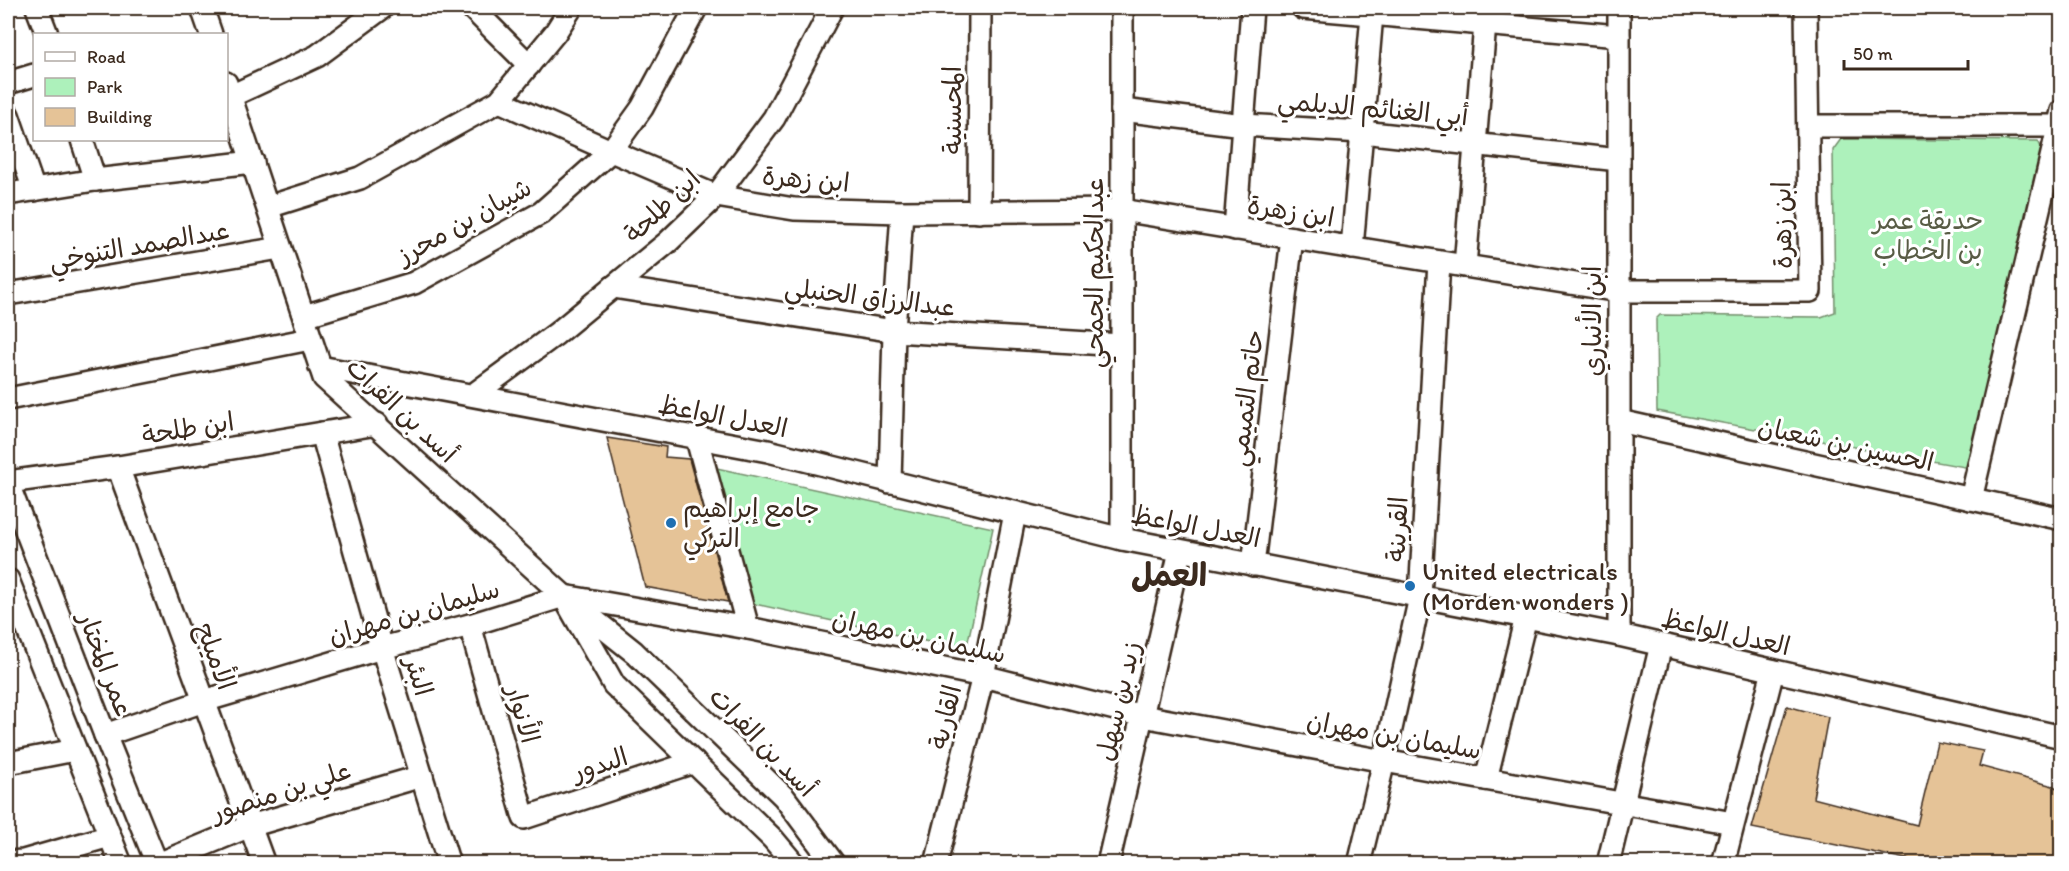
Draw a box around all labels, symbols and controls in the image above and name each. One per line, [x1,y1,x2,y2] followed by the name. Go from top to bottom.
[33,33,228,141] legend
[1844,33,1968,71] scale bar
[1853,43,1893,65] text: 50 m
[87,46,126,68] text: Road
[936,66,968,154] street label: المحسنية
[87,76,122,98] text: Park
[1276,84,1470,139] street label: أبي الغنائم الديلمي
[87,106,153,128] text: Building
[761,159,851,199] street label: ابن زهرة
[617,163,707,249] street label: ابن طلحة
[389,171,537,272] street label: شيبان بن محرز
[1078,178,1117,368] street label: عبدالحكيم الجمحي
[1765,181,1799,269] street label: ابن زهرة
[1245,188,1337,234] street label: ابن زهرة
[1871,204,1983,266] park label: حديقة عمر بن الخطاب
[46,213,233,284] street label: عبدالصمد التنوخي
[1574,266,1611,376] street label: ابن الأنباري
[782,271,957,330] street label: عبدالرزاق الحنبلي
[1222,328,1277,469] street label: حاتم التميمي
[340,351,465,470] street label: أسد بن الفرات
[656,388,790,444] street label: العدل الواعظ
[140,405,236,451] street label: ابن طلحة
[1755,410,1937,478] street label: الحسين بن شعبان
[683,492,820,561] place label: جامع إبراهيم التركي
[1379,495,1415,563] street label: القرينة
[1129,498,1263,554] street label: العدل الواعظ
[664,516,678,530] marker: جامع إبراهيم التركي
[1422,555,1629,617] place label: United electricals (Morden wonders )
[1131,556,1207,594] district label: العمل
[325,572,503,652] street label: سليمان بن مهران
[1403,579,1417,593] marker: United electricals (Morden wonders )
[829,602,1009,670] street label: سليمان بن مهران
[1658,602,1794,662] street label: العدل الواعظ
[71,605,141,721] street label: عمر المختار
[187,617,245,695] street label: الأميلح
[1089,638,1147,764] street label: زيد بن سهل
[397,650,440,700] street label: البئر
[499,679,548,747] street label: الأنوار
[703,680,824,804] street label: أسد بن الفرات
[922,682,968,752] street label: القارية
[1304,704,1484,766] street label: سليمان بن مهران
[566,740,632,789] street label: البدور
[205,753,357,836] street label: علي بن منصور

